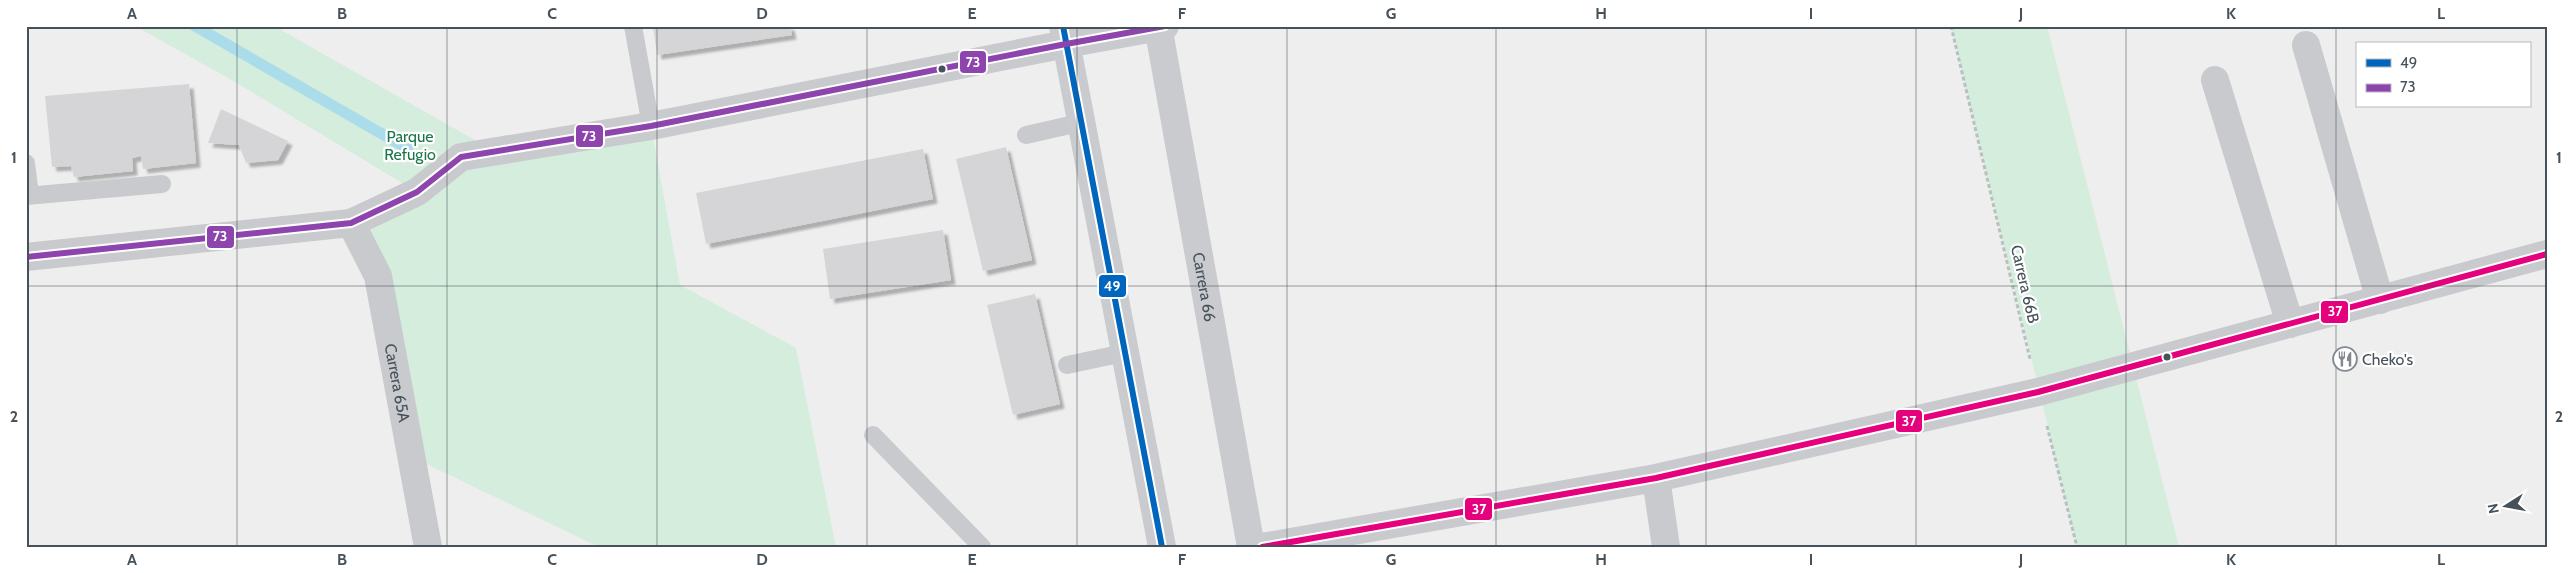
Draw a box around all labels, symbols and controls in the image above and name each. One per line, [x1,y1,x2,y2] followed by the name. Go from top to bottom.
[127,4,137,23] text: A
[337,4,347,23] text: B
[547,4,557,23] text: C
[756,4,768,23] text: D
[967,4,977,23] text: E
[1178,4,1187,23] text: F
[1386,4,1396,23] text: G
[1595,4,1607,23] text: H
[1809,4,1813,23] text: I
[2018,4,2023,23] text: J
[2226,4,2236,23] text: K
[2437,4,2445,23] text: L
[2356,42,2530,108] legend
[959,50,987,74] line badge: 73
[966,53,980,71] text: 73
[2400,54,2417,72] text: 49
[937,64,947,74] unlabelled marker
[2400,78,2416,96] text: 73
[575,124,604,148] line badge: 73
[384,127,436,164] park label: Parque Refugio
[582,127,596,145] text: 73
[11,148,17,167] text: 1
[2556,148,2562,167] text: 1
[206,225,235,249] line badge: 73
[213,227,227,245] text: 73
[2007,243,2043,325] street label: Carrera 66B
[1189,251,1220,323] street label: Carrera 66
[1098,274,1127,298] line badge: 49
[1104,277,1120,295] text: 49
[2320,300,2349,324] line badge: 37
[2328,302,2343,320] text: 37
[381,342,414,424] street label: Carrera 65A
[2332,346,2358,372] restaurant icon: Cheko's
[2362,350,2414,369] place label: Cheko's
[2162,352,2172,362] unlabelled marker
[10,407,18,426] text: 2
[2555,407,2563,426] text: 2
[1895,409,1923,433] line badge: 37
[1902,412,1917,430] text: 37
[2480,480,2530,530] north arrow
[1464,497,1493,521] line badge: 37
[1472,500,1487,518] text: 37
[2483,502,2503,515] text: N
[127,550,137,569] text: A
[337,550,347,569] text: B
[547,550,557,569] text: C
[756,550,768,569] text: D
[967,550,977,569] text: E
[1178,550,1187,569] text: F
[1386,550,1396,569] text: G
[1595,550,1607,569] text: H
[1809,550,1813,569] text: I
[2018,550,2023,569] text: J
[2226,550,2236,569] text: K
[2437,550,2445,569] text: L

